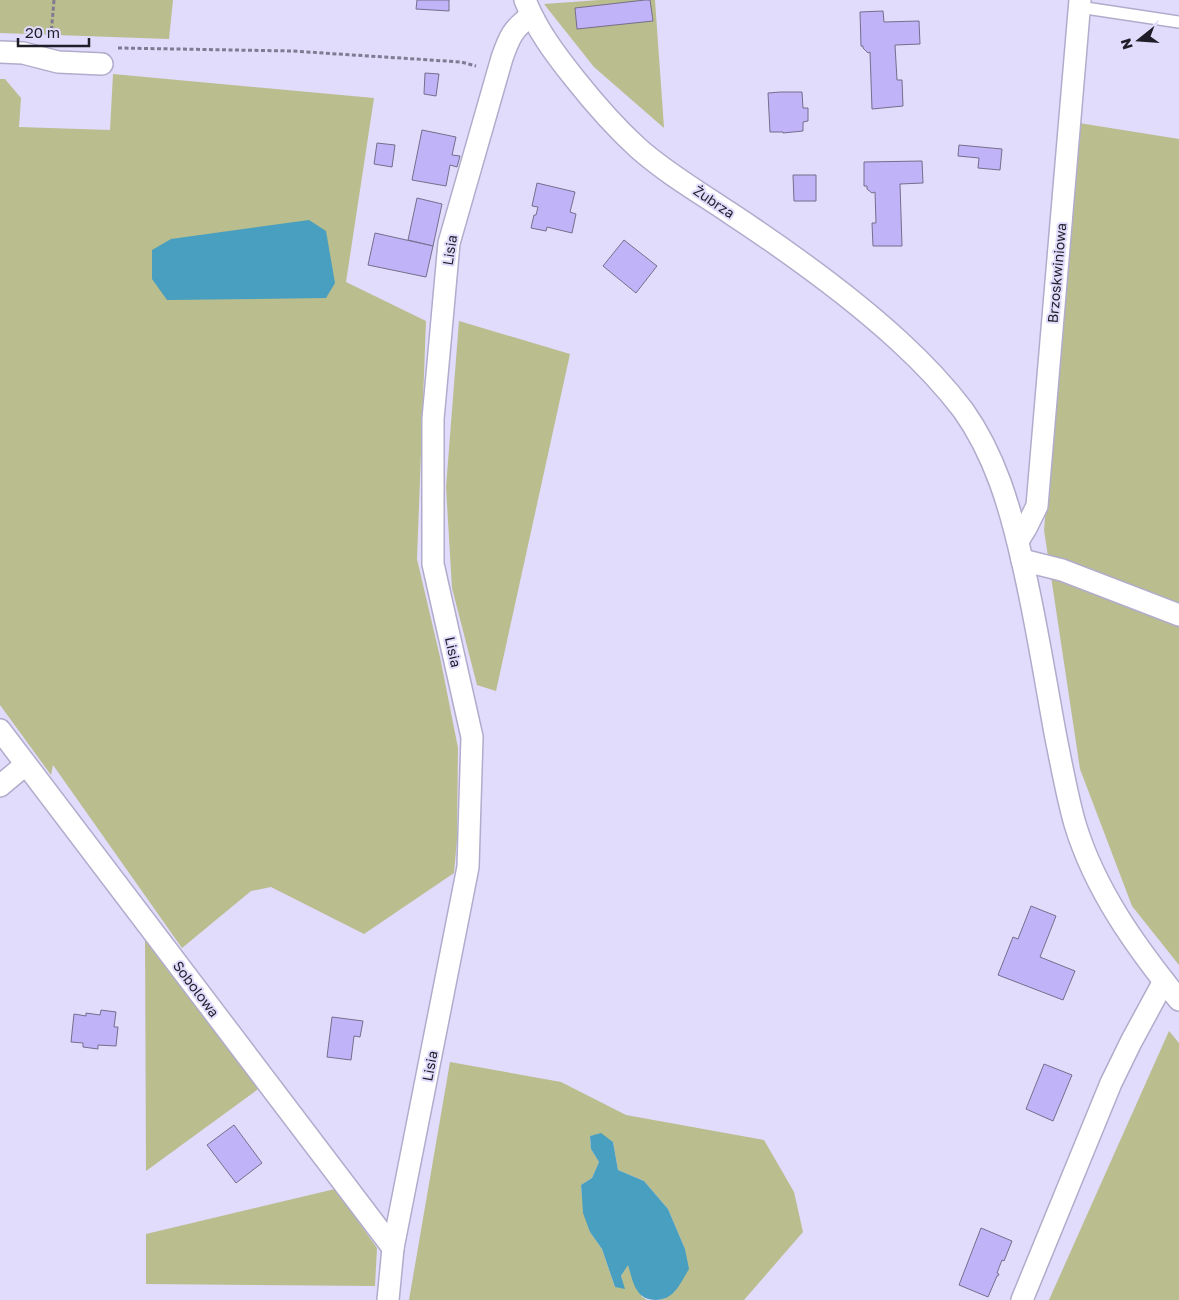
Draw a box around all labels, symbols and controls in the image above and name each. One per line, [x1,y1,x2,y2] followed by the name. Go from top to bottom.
[18,15,89,47] scale bar
[1114,15,1164,65] north arrow
[25,23,60,41] text: 20 m
[1116,36,1136,52] text: N
[691,182,738,221] street label: Żubrza
[1044,222,1069,324] street label: Brzoskwiniowa
[439,233,460,266] street label: Lisia
[442,635,465,669] street label: Lisia
[170,957,223,1020] street label: Sobolowa
[418,1049,441,1083] street label: Lisia

